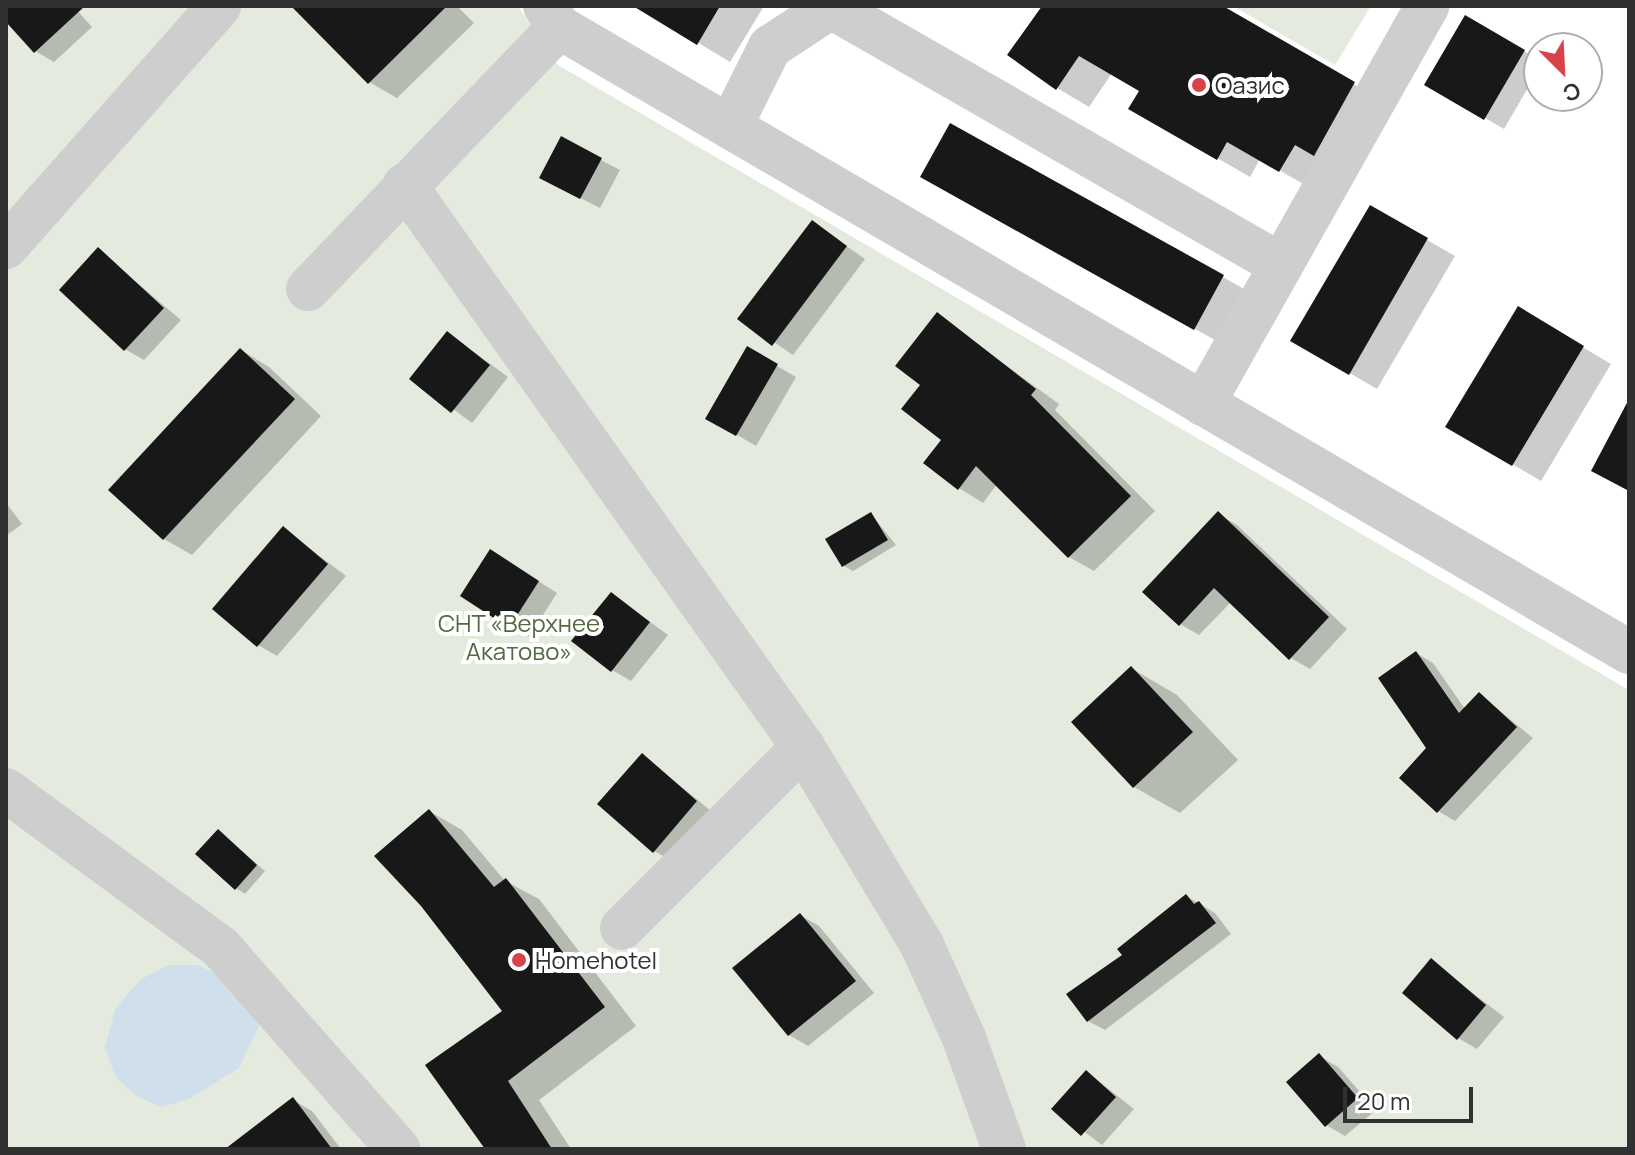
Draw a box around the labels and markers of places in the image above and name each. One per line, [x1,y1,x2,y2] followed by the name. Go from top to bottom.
[1215,71,1285,99] place label: Оазис
[1190,76,1208,94] marker: Оазис
[535,946,657,974] place label: Homehotel
[510,951,528,969] marker: Homehotel

